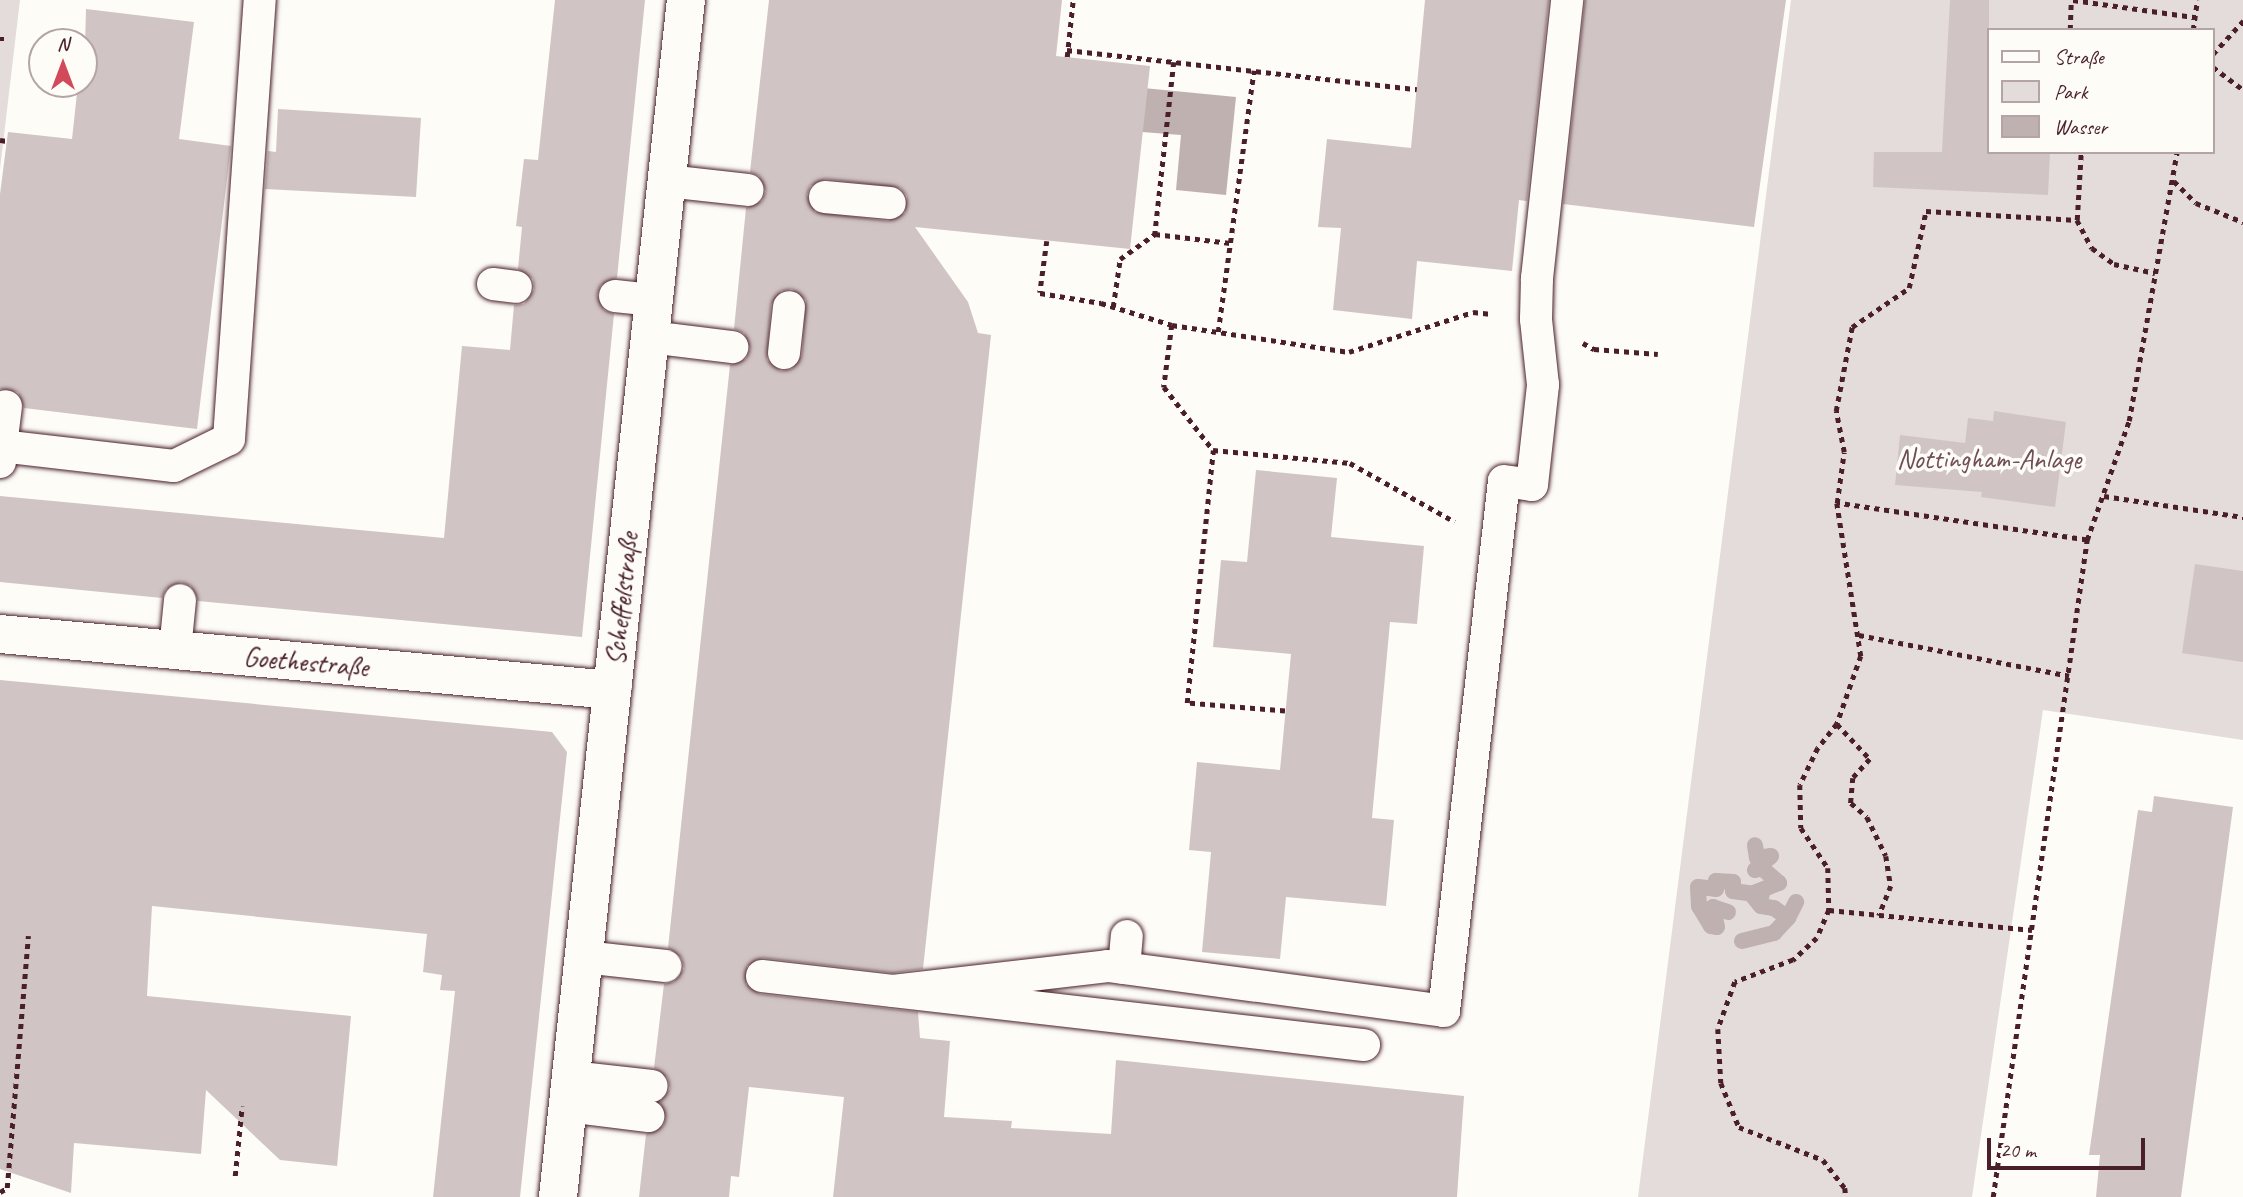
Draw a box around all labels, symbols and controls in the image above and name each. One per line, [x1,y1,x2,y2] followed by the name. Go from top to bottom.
[28,28,98,98] north arrow
[1988,28,2215,154] legend
[57,32,69,56] text: N
[2054,44,2104,70] text: Straße
[2054,79,2087,105] text: Park
[2054,114,2107,140] text: Wasser
[1897,442,2081,476] park label: Nottingham-Anlage
[598,531,646,667] street label: Scheffelstraße
[242,640,370,684] street label: Goethestraße
[1991,1124,2148,1168] scale bar
[2000,1137,2036,1163] text: 20 m

